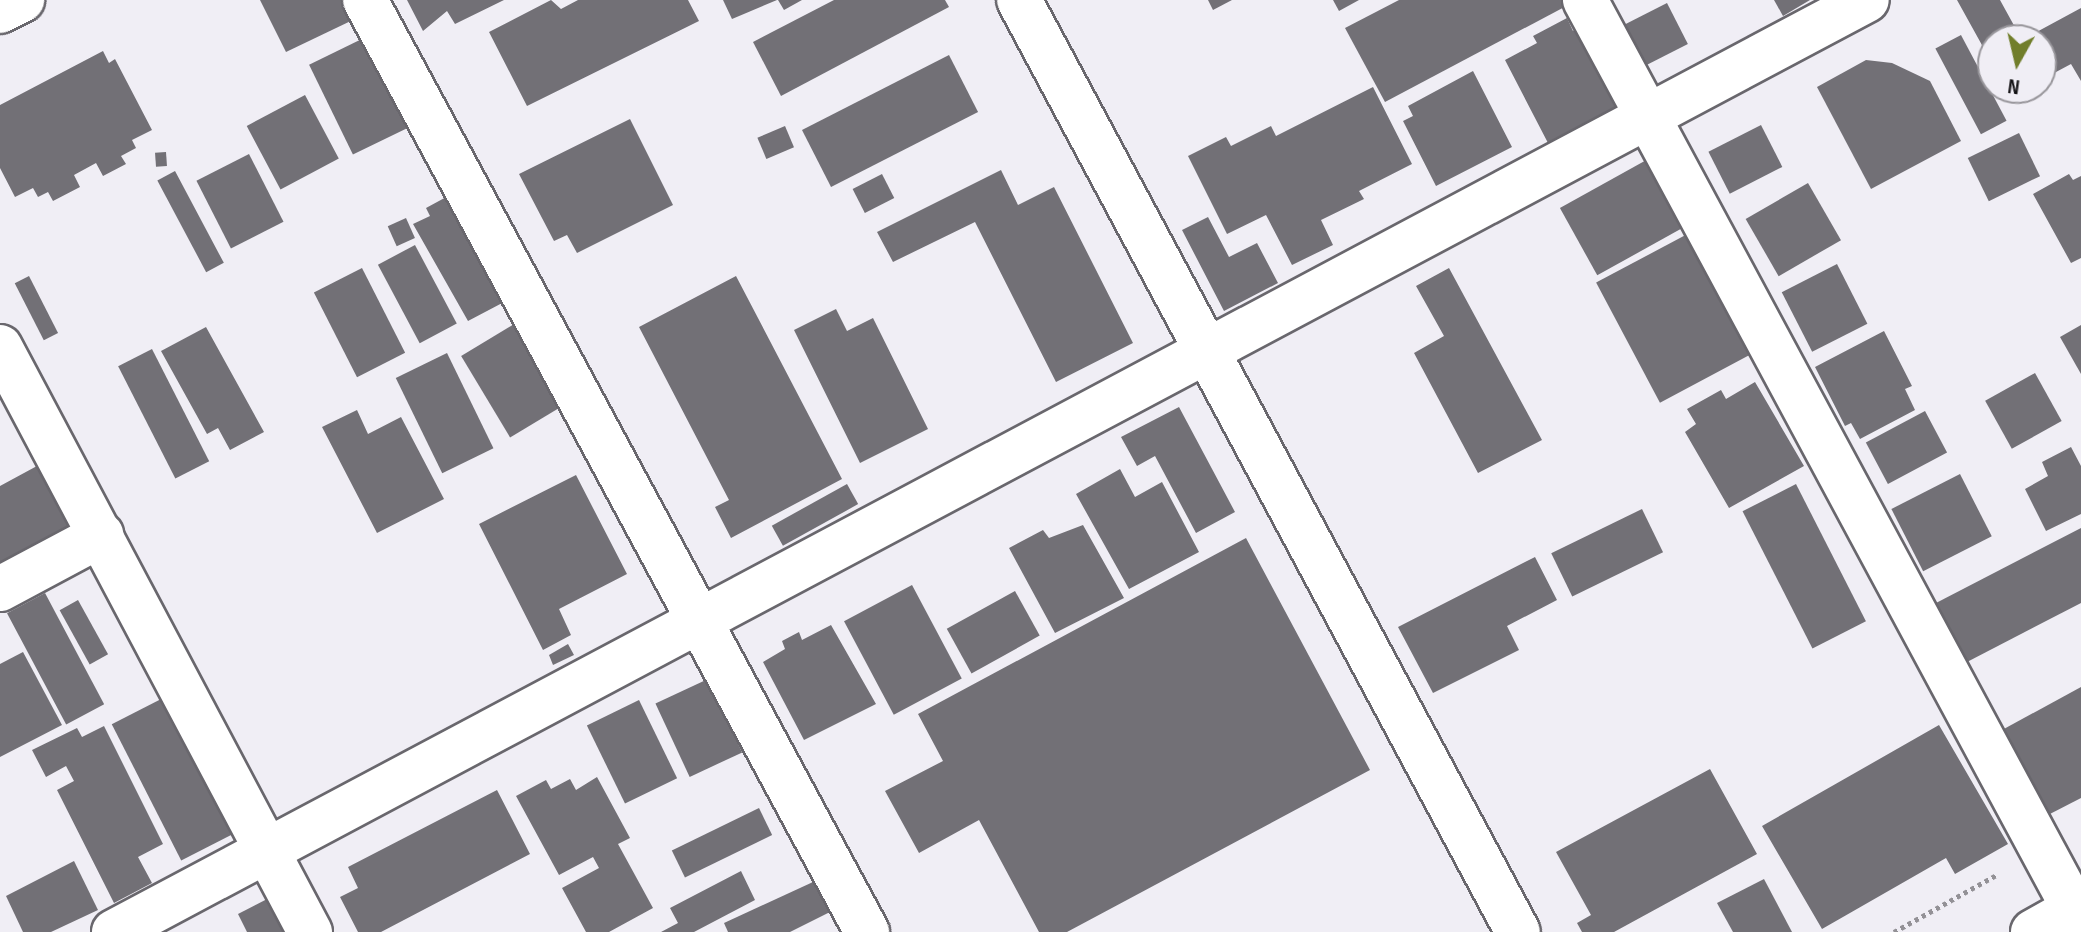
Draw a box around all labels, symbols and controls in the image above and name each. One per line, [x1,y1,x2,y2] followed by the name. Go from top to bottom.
[1977,24,2057,104] north arrow
[2006,72,2022,100] text: N

